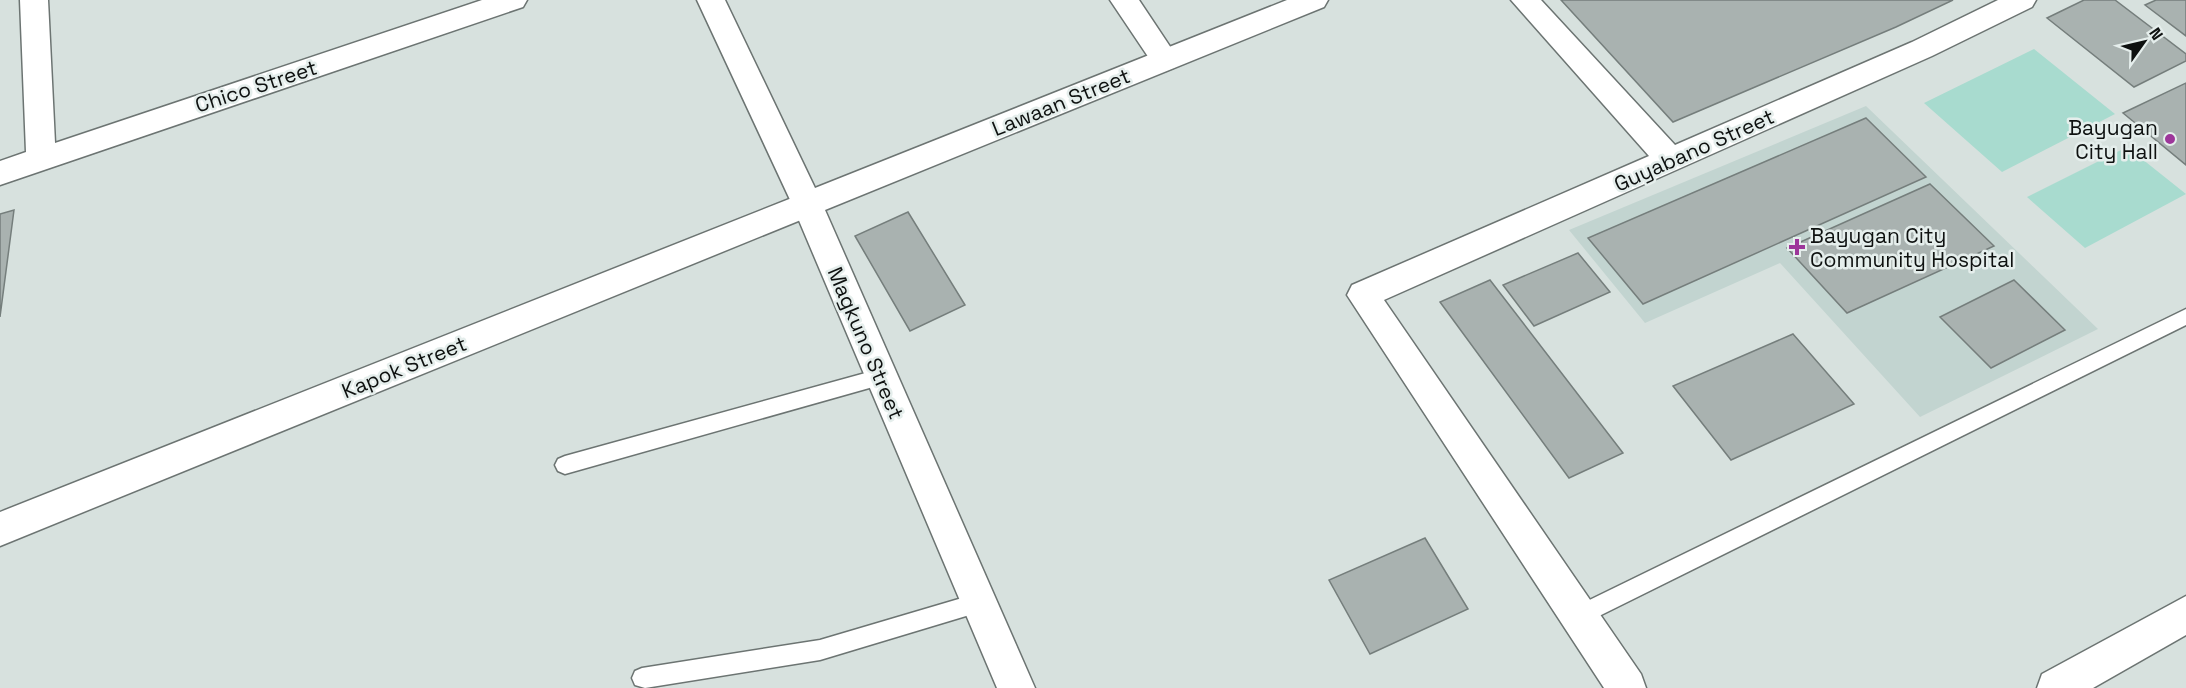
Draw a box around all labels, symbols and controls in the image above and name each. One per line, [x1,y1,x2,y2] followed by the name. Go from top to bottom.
[2114,12,2174,72] north arrow
[2144,24,2168,44] text: N
[192,54,320,118] street label: Chico Street
[988,62,1134,142] street label: Lawaan Street
[1610,103,1778,197] street label: Guyabano Street
[2068,114,2158,165] place label: Bayugan City Hall
[2163,132,2177,146] marker: Bayugan City Hall
[1810,222,2015,273] place label: Bayugan City Community Hospital
[1788,238,1806,256] marker: Bayugan City Community Hospital
[822,263,910,423] street label: Magkuno Street
[338,330,470,404] street label: Kapok Street

